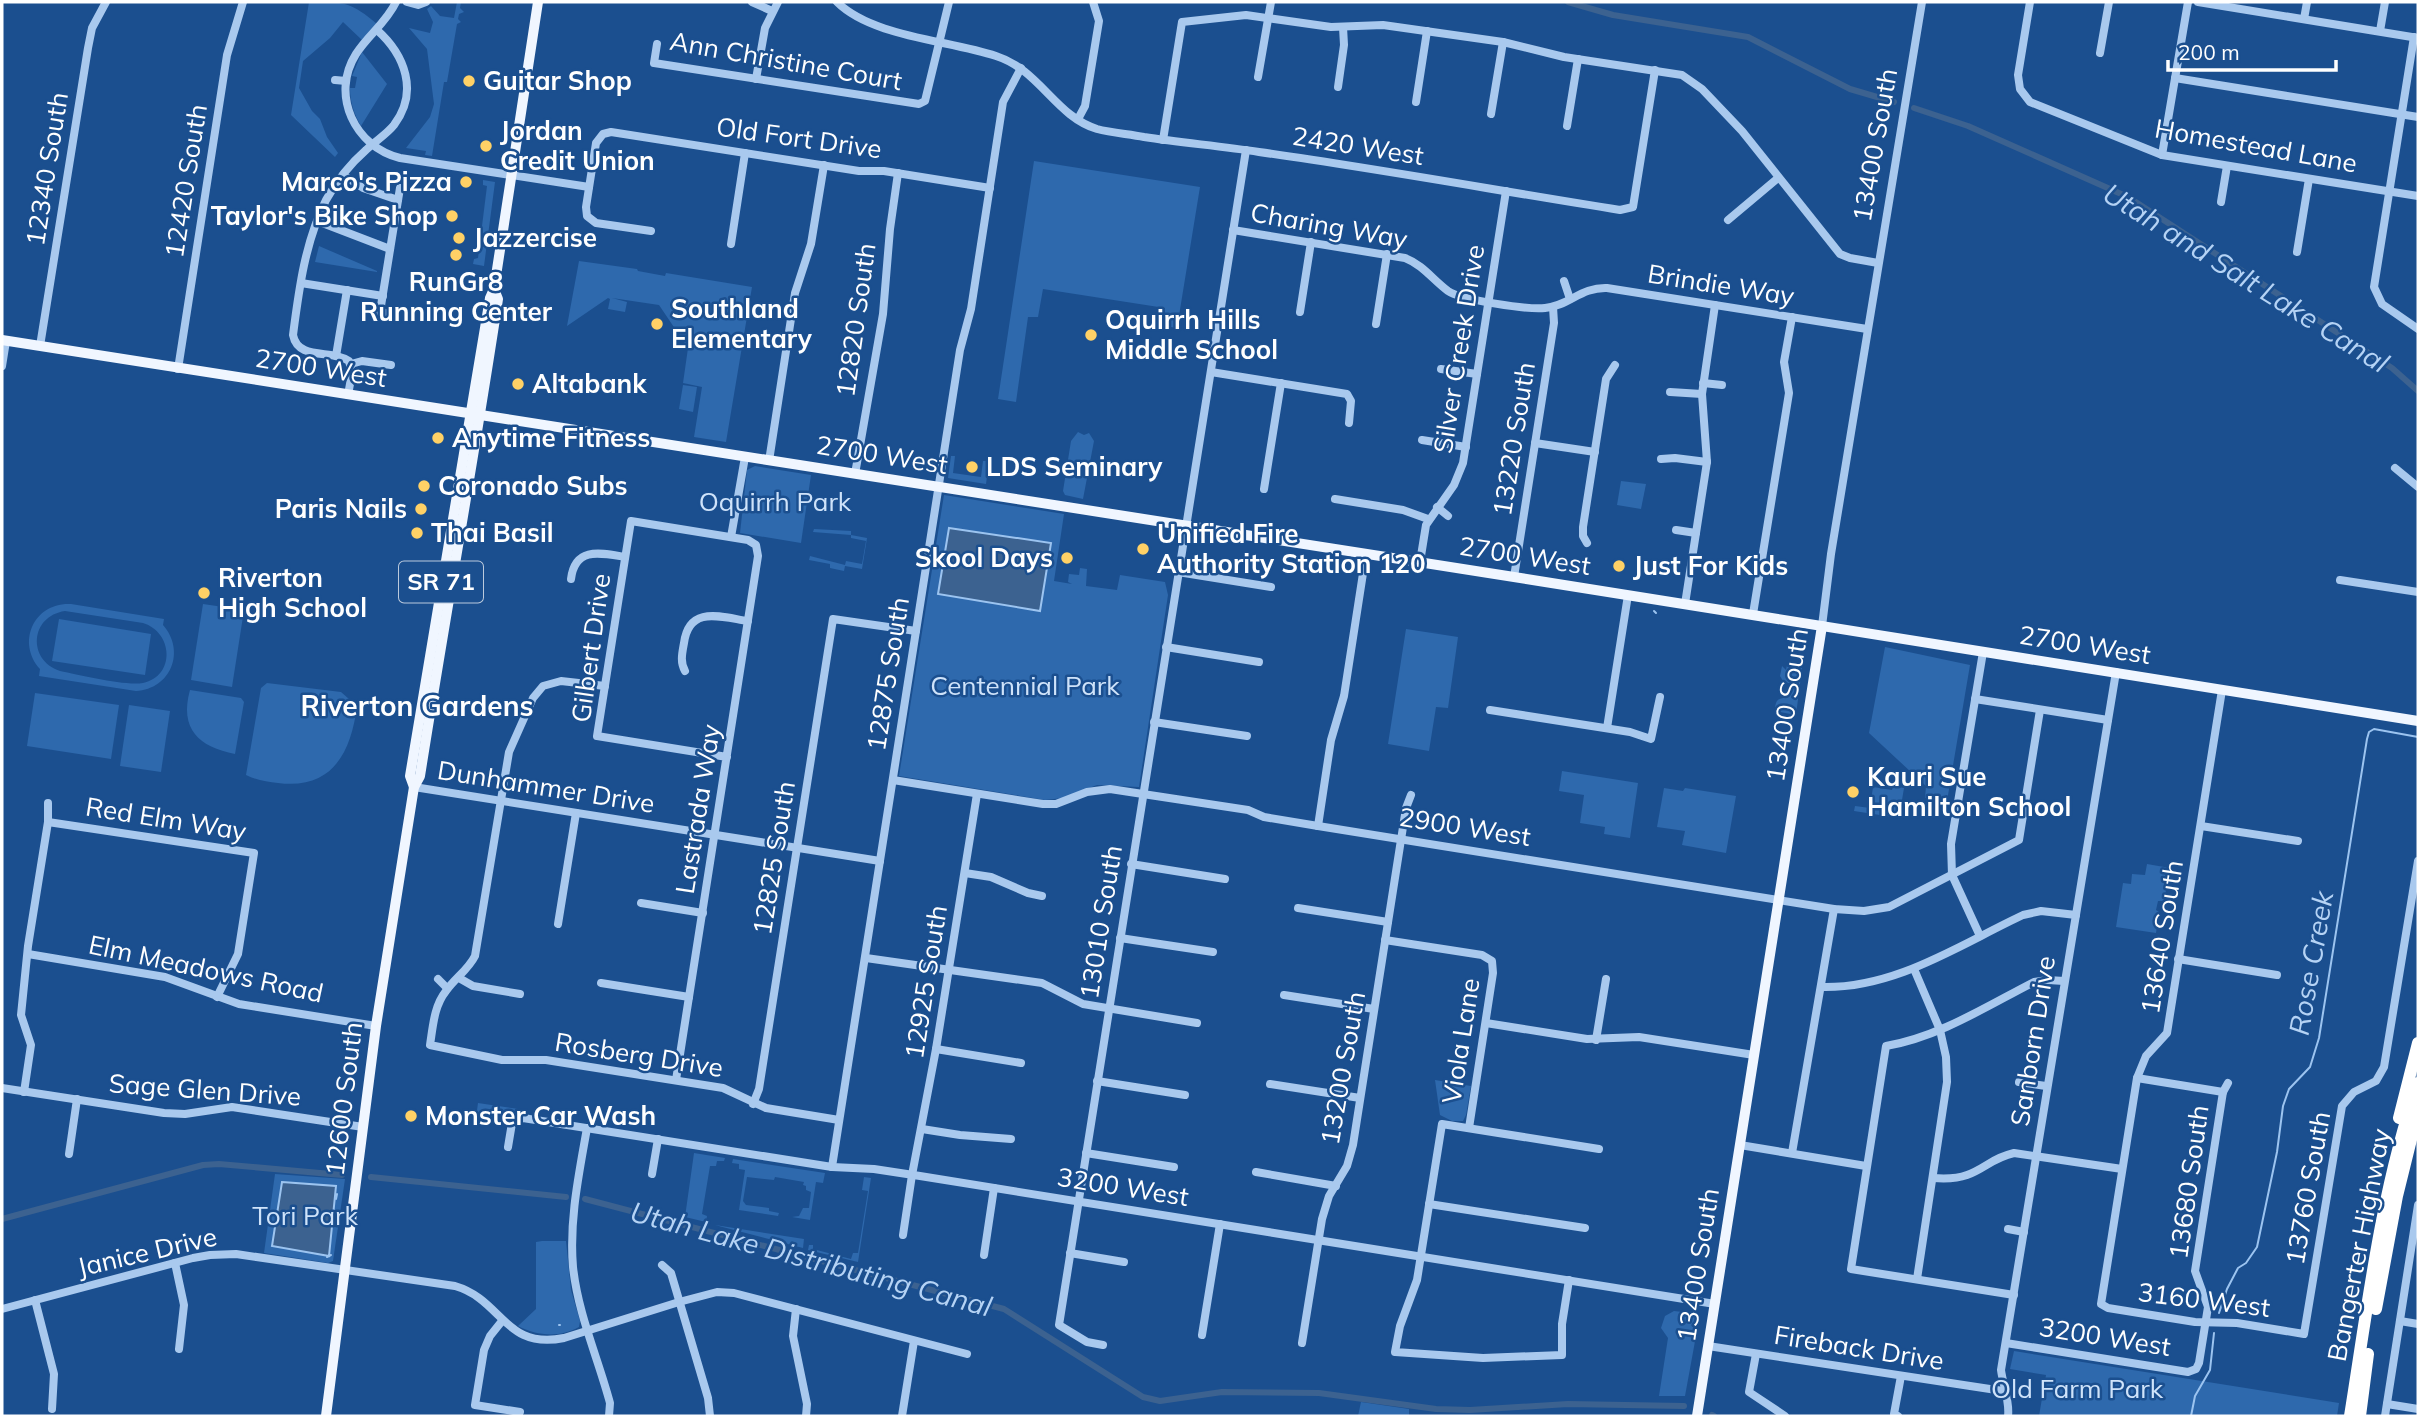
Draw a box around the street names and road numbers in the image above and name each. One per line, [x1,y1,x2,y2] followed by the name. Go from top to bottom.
[667,24,905,97] street label: Ann Christine Court
[1845,66,1904,224] street label: 13400 South
[18,90,75,248] street label: 12340 South
[157,102,214,260] street label: 12420 South
[714,110,884,165] street label: Old Fort Drive
[2152,111,2360,180] street label: Homestead Lane
[1290,119,1426,172] street label: 2420 West
[1248,195,1410,256] street label: Charing Way
[828,241,883,399] street label: 12820 South
[1426,242,1491,456] street label: Silver Creek Drive
[1645,257,1797,312] street label: Brindie Way
[253,341,389,394] street label: 2700 West
[1485,360,1542,518] street label: 13220 South
[814,428,950,481] street label: 2700 West
[1457,529,1593,582] street label: 2700 West
[399,562,483,602] road number: SR 71
[564,571,617,724] street label: Gilbert Drive
[859,595,916,753] street label: 12875 South
[2017,618,2153,671] street label: 2700 West
[1758,626,1815,784] street label: 13400 South
[668,722,727,896] street label: Lastrada Way
[435,753,657,820] street label: Dunhammer Drive
[745,779,802,937] street label: 12825 South
[83,790,249,848] street label: Red Elm Way
[1397,800,1533,853] street label: 2900 West
[1072,843,1129,1001] street label: 13010 South
[2133,858,2190,1016] street label: 13640 South
[897,903,954,1061] street label: 12925 South
[86,928,326,1010] street label: Elm Meadows Road
[2003,954,2062,1128] street label: Sanborn Drive
[1434,976,1487,1106] street label: Viola Lane
[1313,989,1372,1147] street label: 13200 South
[318,1020,369,1178] street label: 12600 South
[553,1025,725,1084] street label: Rosberg Drive
[108,1066,302,1113] street label: Sage Glen Drive
[2161,1103,2216,1261] street label: 13680 South
[2278,1109,2337,1267] street label: 13760 South
[2320,1126,2397,1364] street label: Bangerter Highway
[1055,1160,1191,1213] street label: 3200 West
[1669,1186,1726,1344] street label: 13400 South
[74,1219,220,1284] street label: Janice Drive
[2136,1275,2272,1324] street label: 3160 West
[2037,1310,2173,1363] street label: 3200 West
[1772,1318,1946,1377] street label: Fireback Drive

